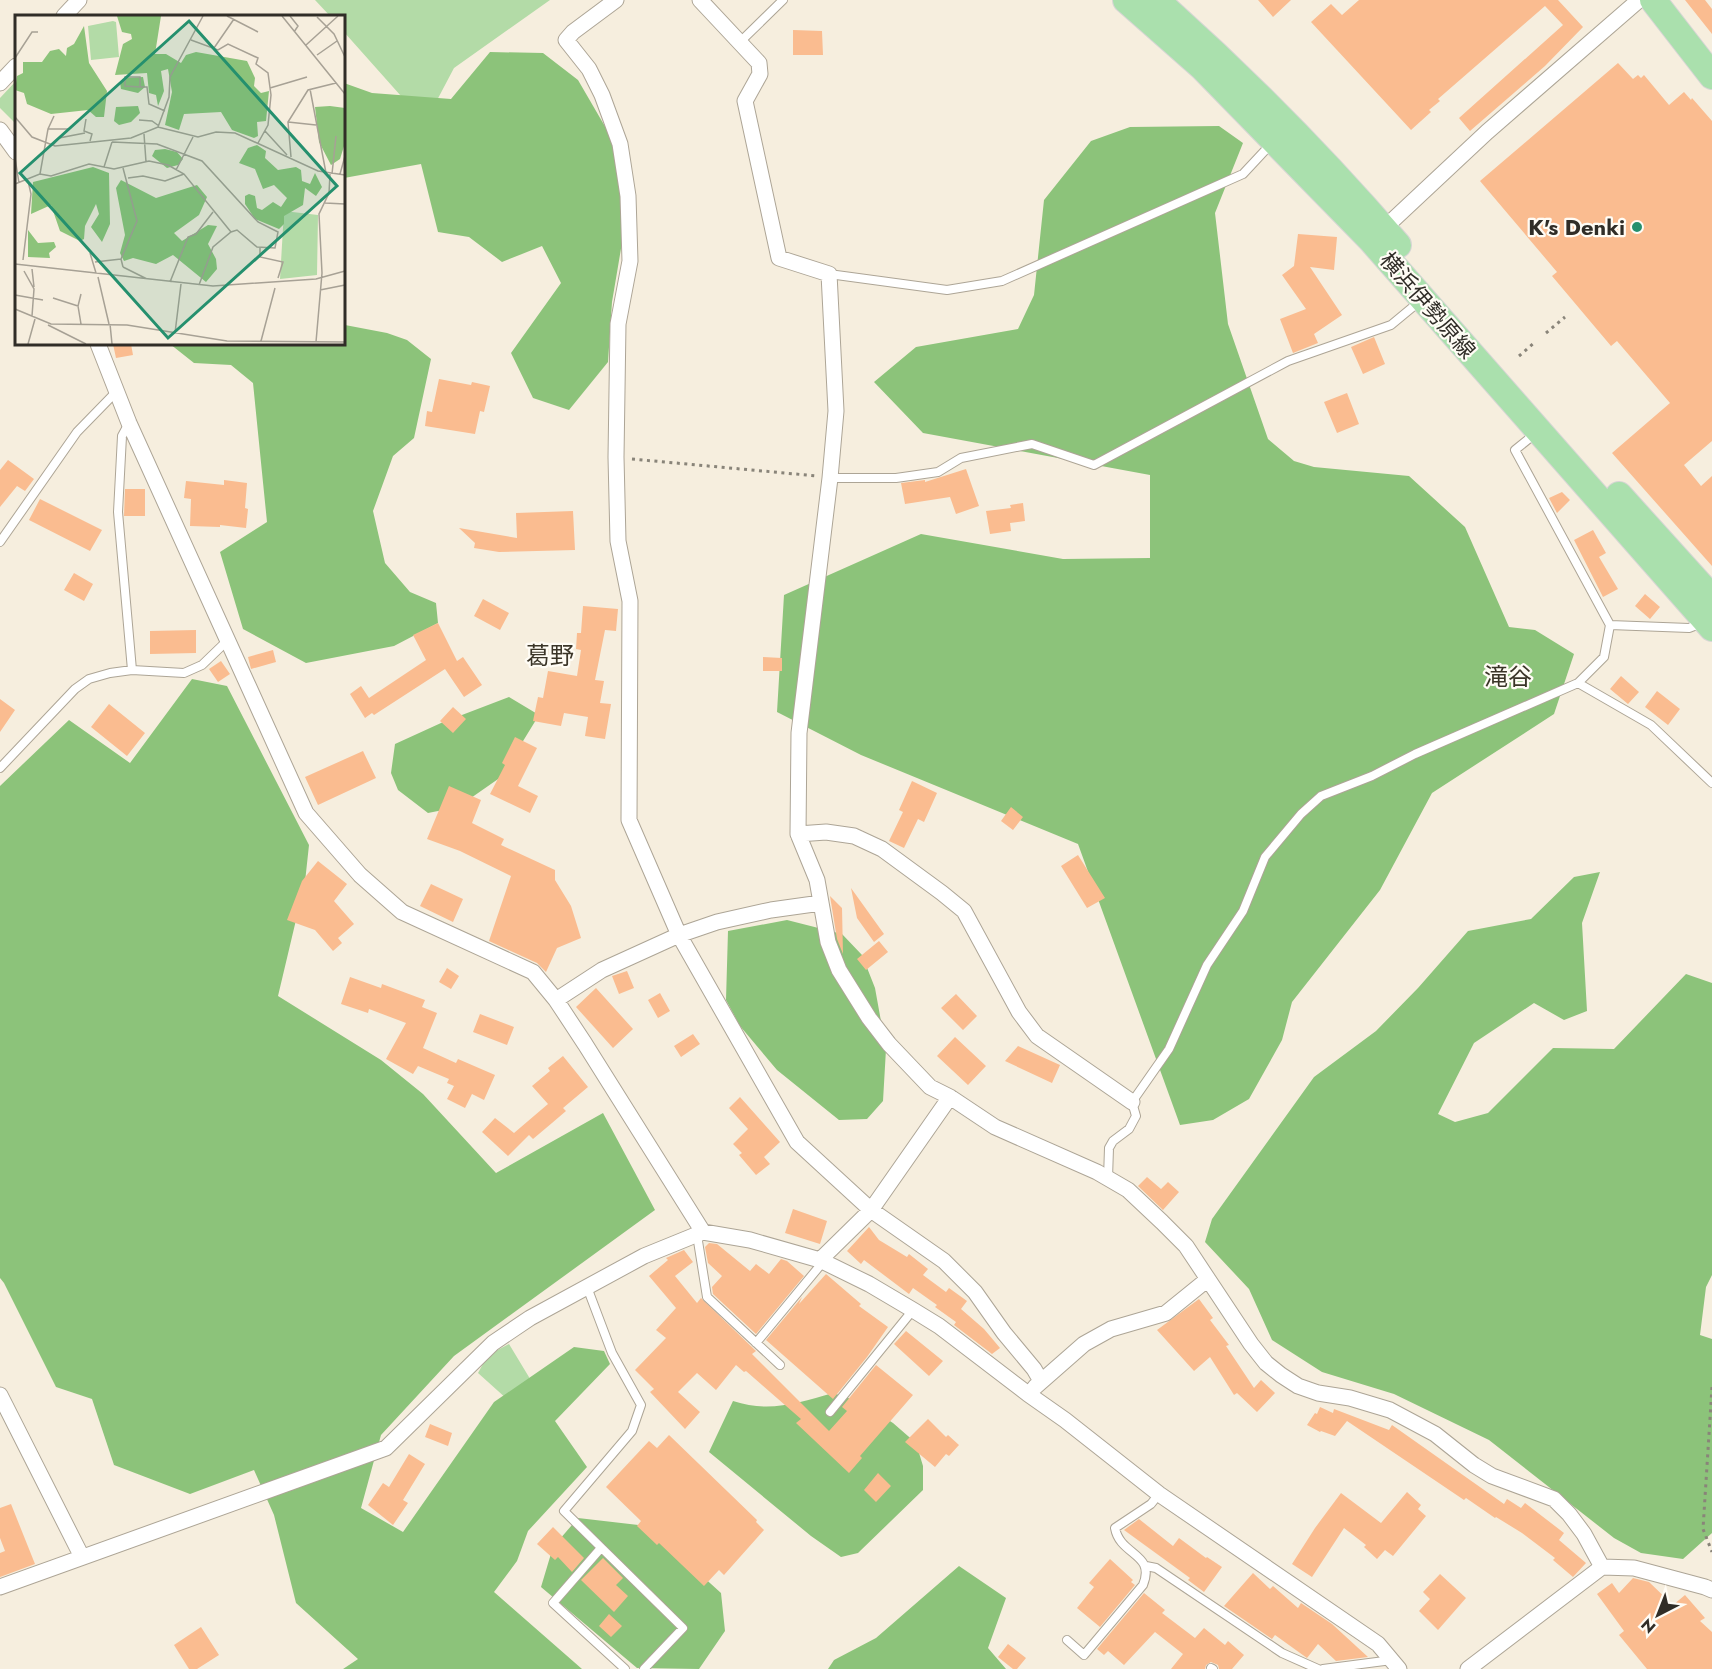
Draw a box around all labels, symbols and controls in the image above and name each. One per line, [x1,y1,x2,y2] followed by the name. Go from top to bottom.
[15,15,345,345] inset map
[1528,211,1625,243] place label: K's Denki
[1630,220,1644,234] marker: K's Denki
[1373,245,1483,365] street label: 横浜伊勢原線
[526,638,574,673] district label: 葛野
[1484,659,1532,694] district label: 滝谷
[1628,1585,1688,1645] north arrow
[1636,1613,1661,1639] text: N

